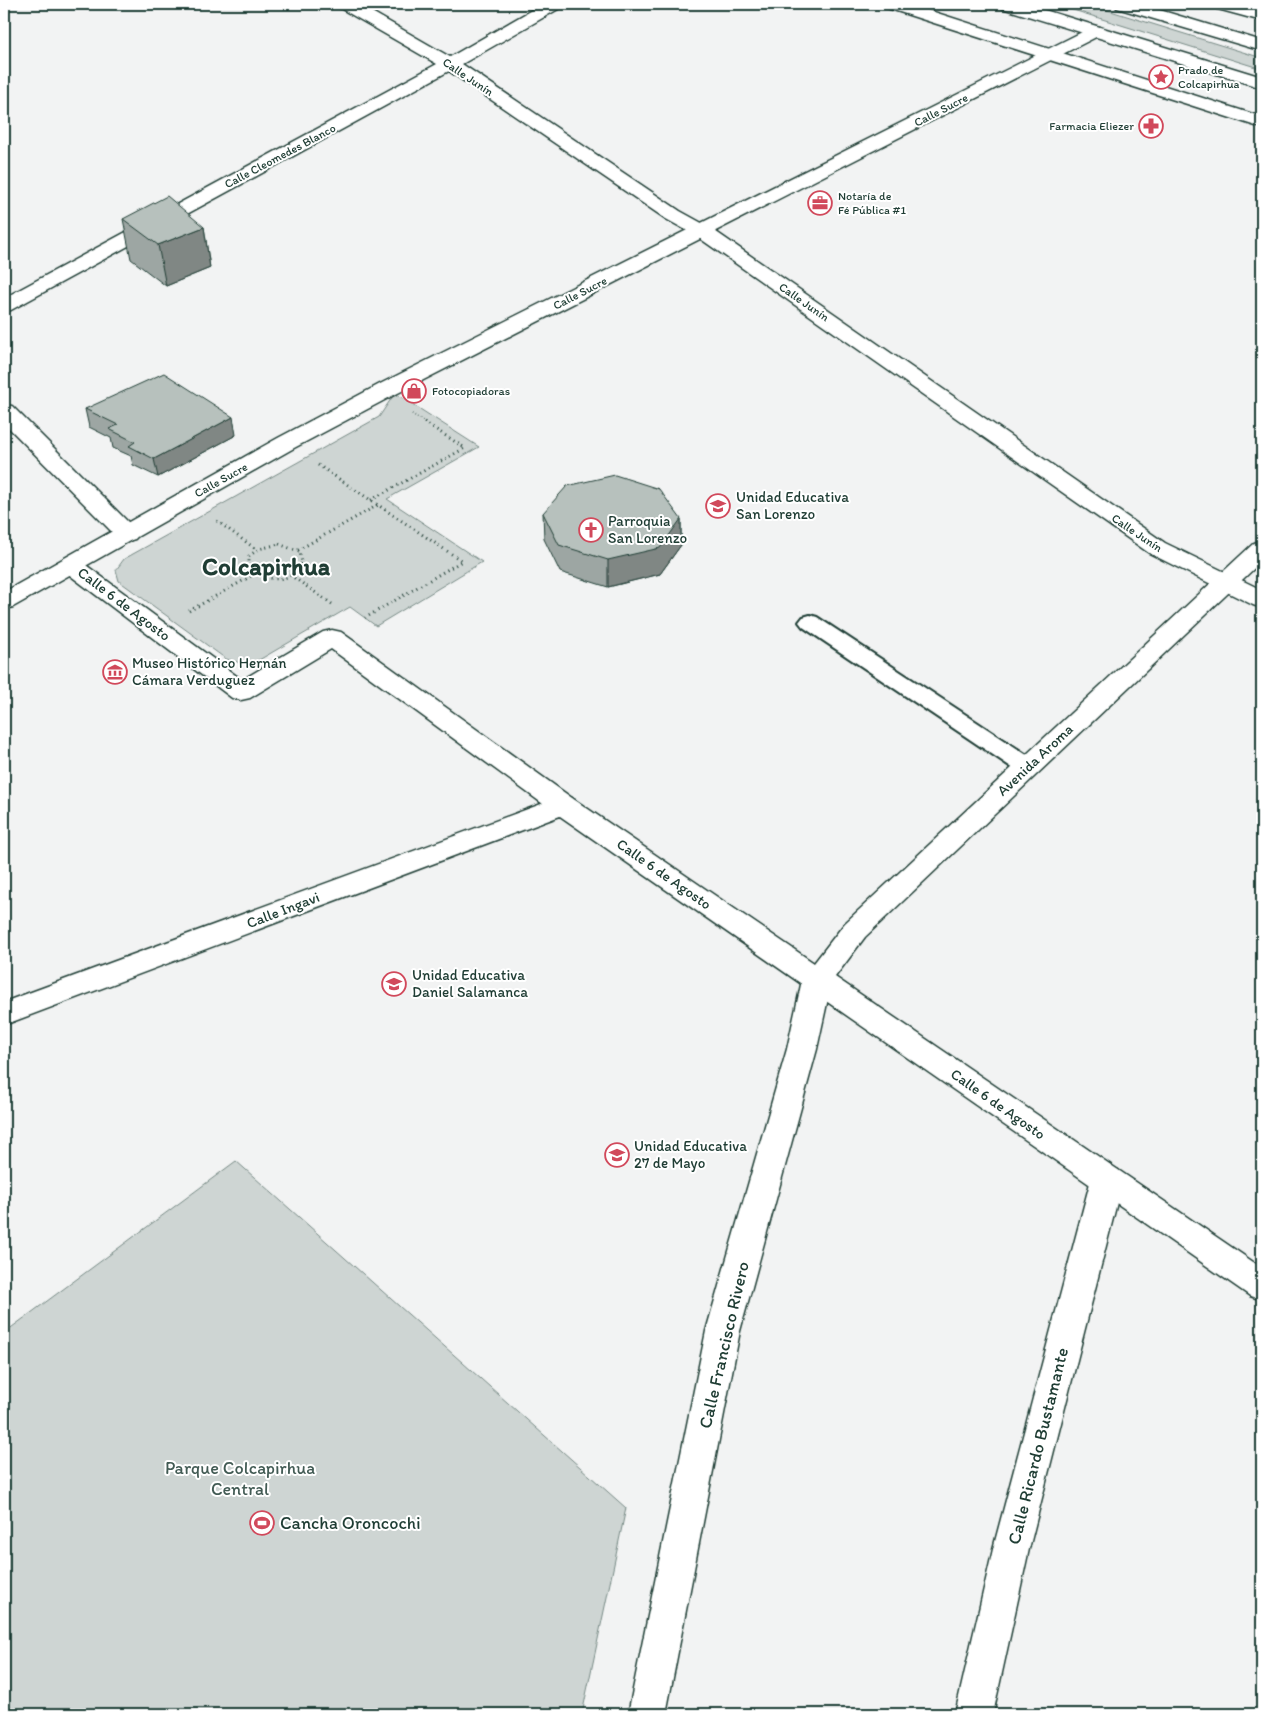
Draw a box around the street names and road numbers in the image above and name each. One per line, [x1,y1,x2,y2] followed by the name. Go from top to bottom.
[440,55,496,99] street label: Calle Junín
[912,90,971,130] street label: Calle Sucre
[222,121,338,191] street label: Calle Cleomedes Blanco
[551,273,610,313] street label: Calle Sucre
[776,280,832,324] street label: Calle Junín
[192,460,250,500] street label: Calle Sucre
[1109,511,1165,555] street label: Calle Junín
[74,563,174,645] street label: Calle 6 de Agosto
[993,720,1077,800] street label: Avenida Aroma
[613,835,715,913] street label: Calle 6 de Agosto
[244,888,322,932] street label: Calle Ingavi
[947,1065,1049,1143] street label: Calle 6 de Agosto
[694,1259,754,1431] street label: Calle Francisco Rivero
[1003,1345,1073,1547] street label: Calle Ricardo Bustamante

